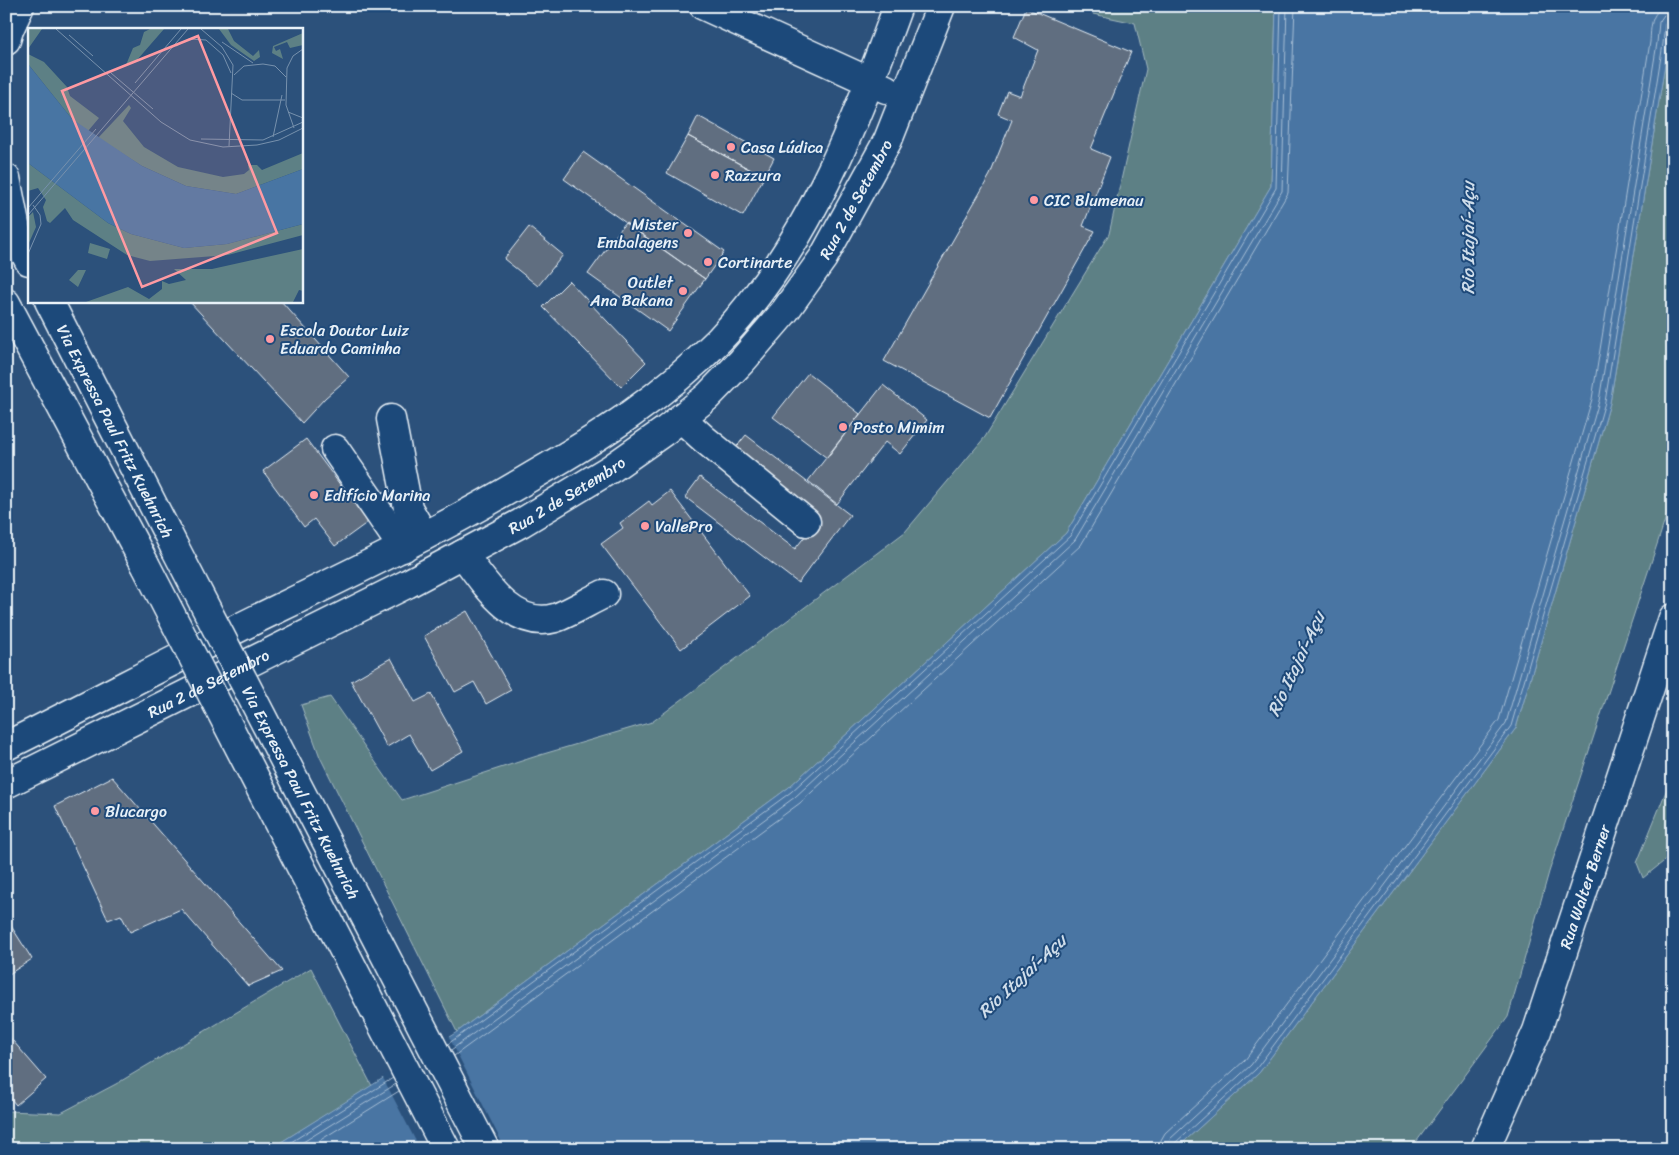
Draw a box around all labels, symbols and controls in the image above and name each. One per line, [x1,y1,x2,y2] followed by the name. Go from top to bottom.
[28,28,302,302] inset map
[741,133,823,162] place label: Casa Lúdica
[811,134,900,265] street label: Rua 2 de Setembro
[725,141,737,153] marker: Casa Lúdica
[725,161,781,190] place label: Razzura
[709,169,721,181] marker: Razzura
[1452,179,1484,294] water label: Rio Itajaí-Açu
[1044,186,1144,215] place label: CIC Blumenau
[1028,194,1040,206] marker: CIC Blumenau
[597,210,679,257] place label: Mister Embalagens
[682,227,694,239] marker: Mister Embalagens
[718,248,793,277] place label: Cortinarte
[702,256,714,268] marker: Cortinarte
[589,268,674,315] place label: Outlet Ana Bakana
[677,285,689,297] marker: Outlet Ana Bakana
[280,316,409,363] place label: Escola Doutor Luiz Eduardo Caminha
[49,319,182,543] street label: Via Expressa Paul Fritz Kuehnrich
[264,333,276,345] marker: Escola Doutor Luiz Eduardo Caminha
[853,413,945,442] place label: Posto Mimim
[837,421,849,433] marker: Posto Mimim
[503,448,632,542] street label: Rua 2 de Setembro
[324,481,430,510] place label: Edifício Marina
[308,489,320,501] marker: Edifício Marina
[655,512,713,541] place label: VallePro
[639,520,651,532] marker: VallePro
[1258,604,1335,722] water label: Rio Itajaí-Açu
[142,640,274,726] street label: Rua 2 de Setembro
[234,681,368,904] street label: Via Expressa Paul Fritz Kuehnrich
[105,797,167,826] place label: Blucargo
[89,805,101,817] marker: Blucargo
[1551,819,1619,953] street label: Rua Walter Berner
[970,924,1076,1026] water label: Rio Itajaí-Açu

